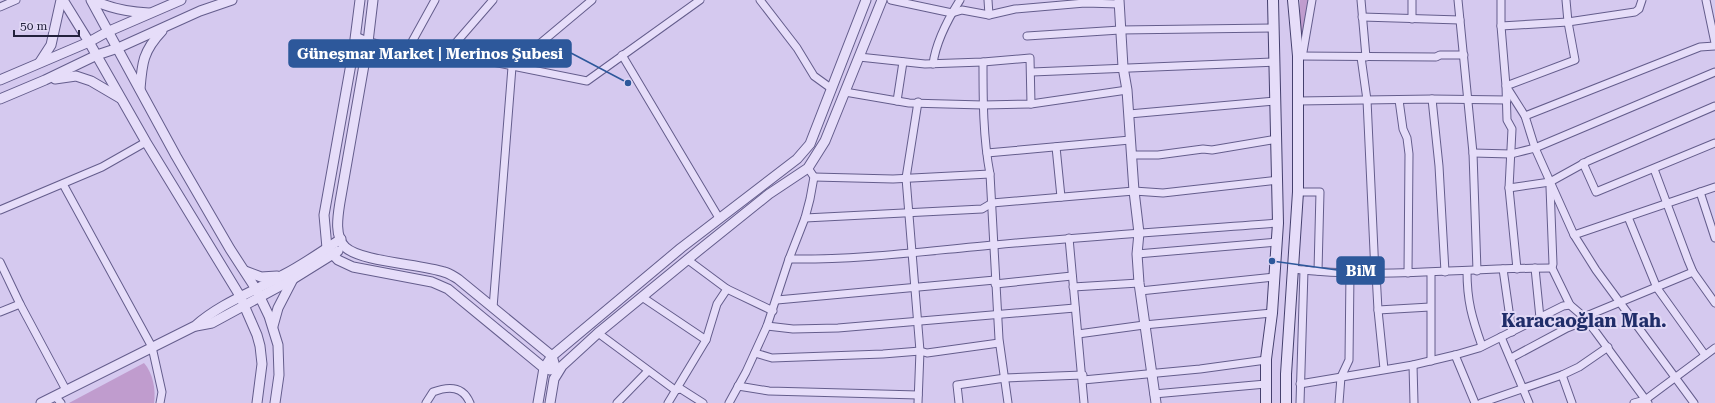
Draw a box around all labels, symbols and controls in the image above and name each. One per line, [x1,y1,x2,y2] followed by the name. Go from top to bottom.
[14,12,79,38] scale bar
[20,19,47,33] text: 50 m
[289,40,571,67] callout: Güneşmar Market | Merinos Şubesi
[297,45,563,63] text: Güneşmar Market | Merinos Şubesi
[1337,257,1384,284] callout: BiM
[1346,262,1377,280] text: BiM
[1501,310,1667,331] district label: Karacaoğlan Mah.

